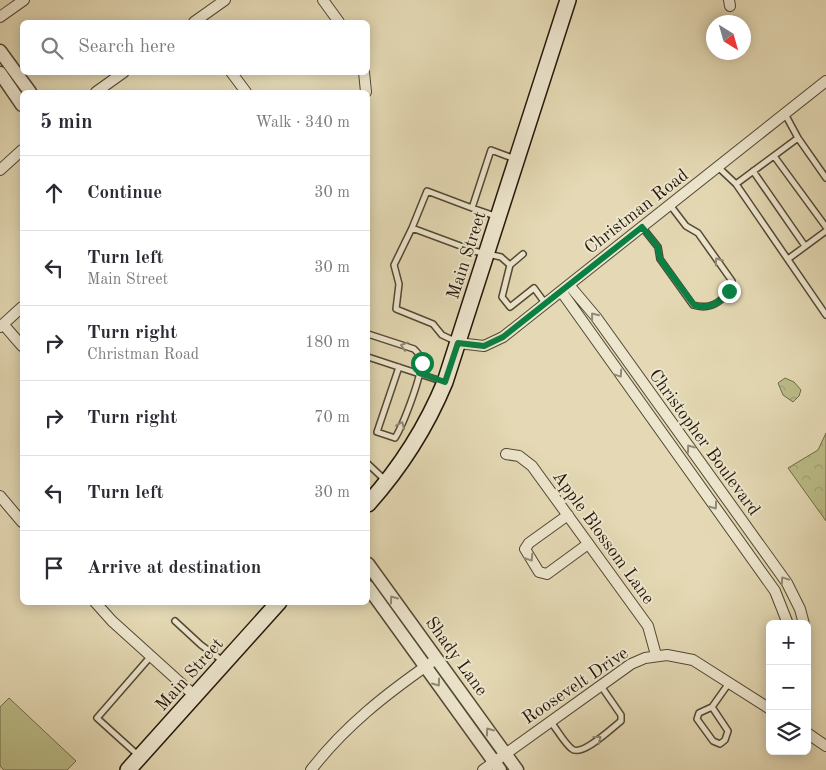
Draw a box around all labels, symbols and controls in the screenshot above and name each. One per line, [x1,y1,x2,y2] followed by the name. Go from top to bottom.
[706,15,751,60] north arrow
[20,20,370,75] search box
[38,34,66,62] icon: search
[78,38,175,57] text: Search here
[40,112,93,133] text: 5 min
[255,115,350,131] text: Walk · 340 m
[581,166,692,258] street label: Christman Road
[40,179,68,207] icon: ahead
[87,184,162,203] text: Continue
[314,185,350,201] text: 30 m
[444,209,490,302] street label: Main Street
[87,249,164,268] text: Turn left
[40,254,68,282] icon: left
[715,257,724,267] one-way arrow
[314,260,350,276] text: 30 m
[87,272,168,288] text: Main Street
[718,280,741,303] route end
[592,313,600,322] one-way arrow
[87,324,177,343] text: Turn right
[40,329,68,357] icon: right
[305,335,350,351] text: 180 m
[400,341,408,351] one-way arrow
[87,347,199,363] text: Christman Road
[411,352,434,375] route start
[645,366,763,519] street label: Christopher Boulevard
[613,369,622,378] one-way arrow
[40,404,68,432] icon: right
[87,409,177,428] text: Turn right
[314,410,350,426] text: 70 m
[395,421,406,430] one-way arrow
[686,444,696,453] one-way arrow
[549,468,657,607] street label: Apple Blossom Lane
[40,479,68,507] icon: left
[87,484,164,503] text: Turn left
[314,485,350,501] text: 30 m
[707,501,717,510] one-way arrow
[524,553,533,562] one-way arrow
[40,554,68,582] icon: arrive
[87,559,261,578] text: Arrive at destination
[781,576,790,585] one-way arrow
[390,595,399,605] one-way arrow
[422,614,491,699] street label: Shady Lane
[766,620,811,755] map controls
[766,620,811,665] button: +
[153,635,227,715] street label: Main Street
[519,644,632,728] street label: Roosevelt Drive
[766,665,811,710] button: −
[431,677,440,687] one-way arrow
[766,710,811,755] button: layers
[486,727,495,736] one-way arrow
[592,736,602,745] one-way arrow

